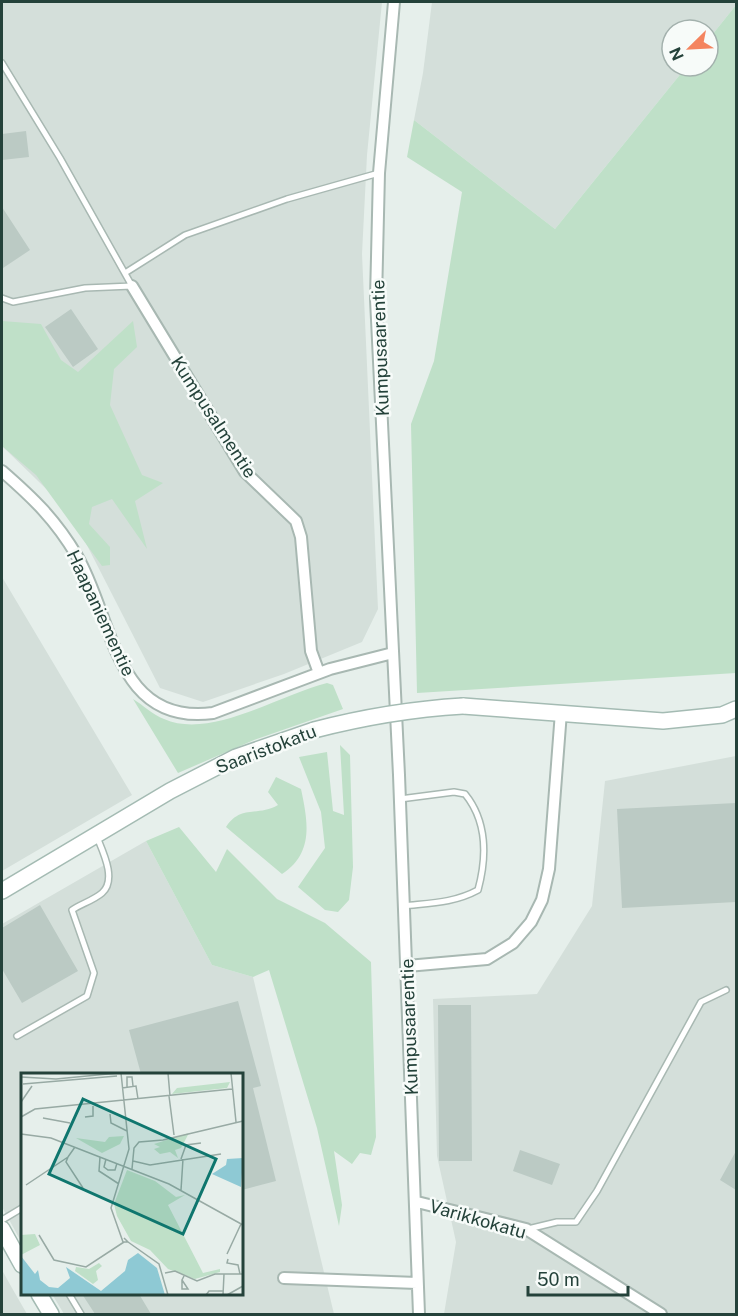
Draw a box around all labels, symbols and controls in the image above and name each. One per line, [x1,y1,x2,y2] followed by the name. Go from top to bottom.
[660,18,720,78] north arrow
[666,44,688,63] text: N
[367,279,393,417] street label: Kumpusaarentie
[167,352,261,482] street label: Kumpusalmentie
[63,547,139,679] street label: Haapaniementie
[213,720,319,778] street label: Saaristokatu
[396,958,422,1096] street label: Kumpusaarentie
[21,1073,243,1295] inset map
[427,1195,529,1243] street label: Varikkokatu
[528,1259,628,1297] scale bar
[537,1269,580,1290] text: 50 m

